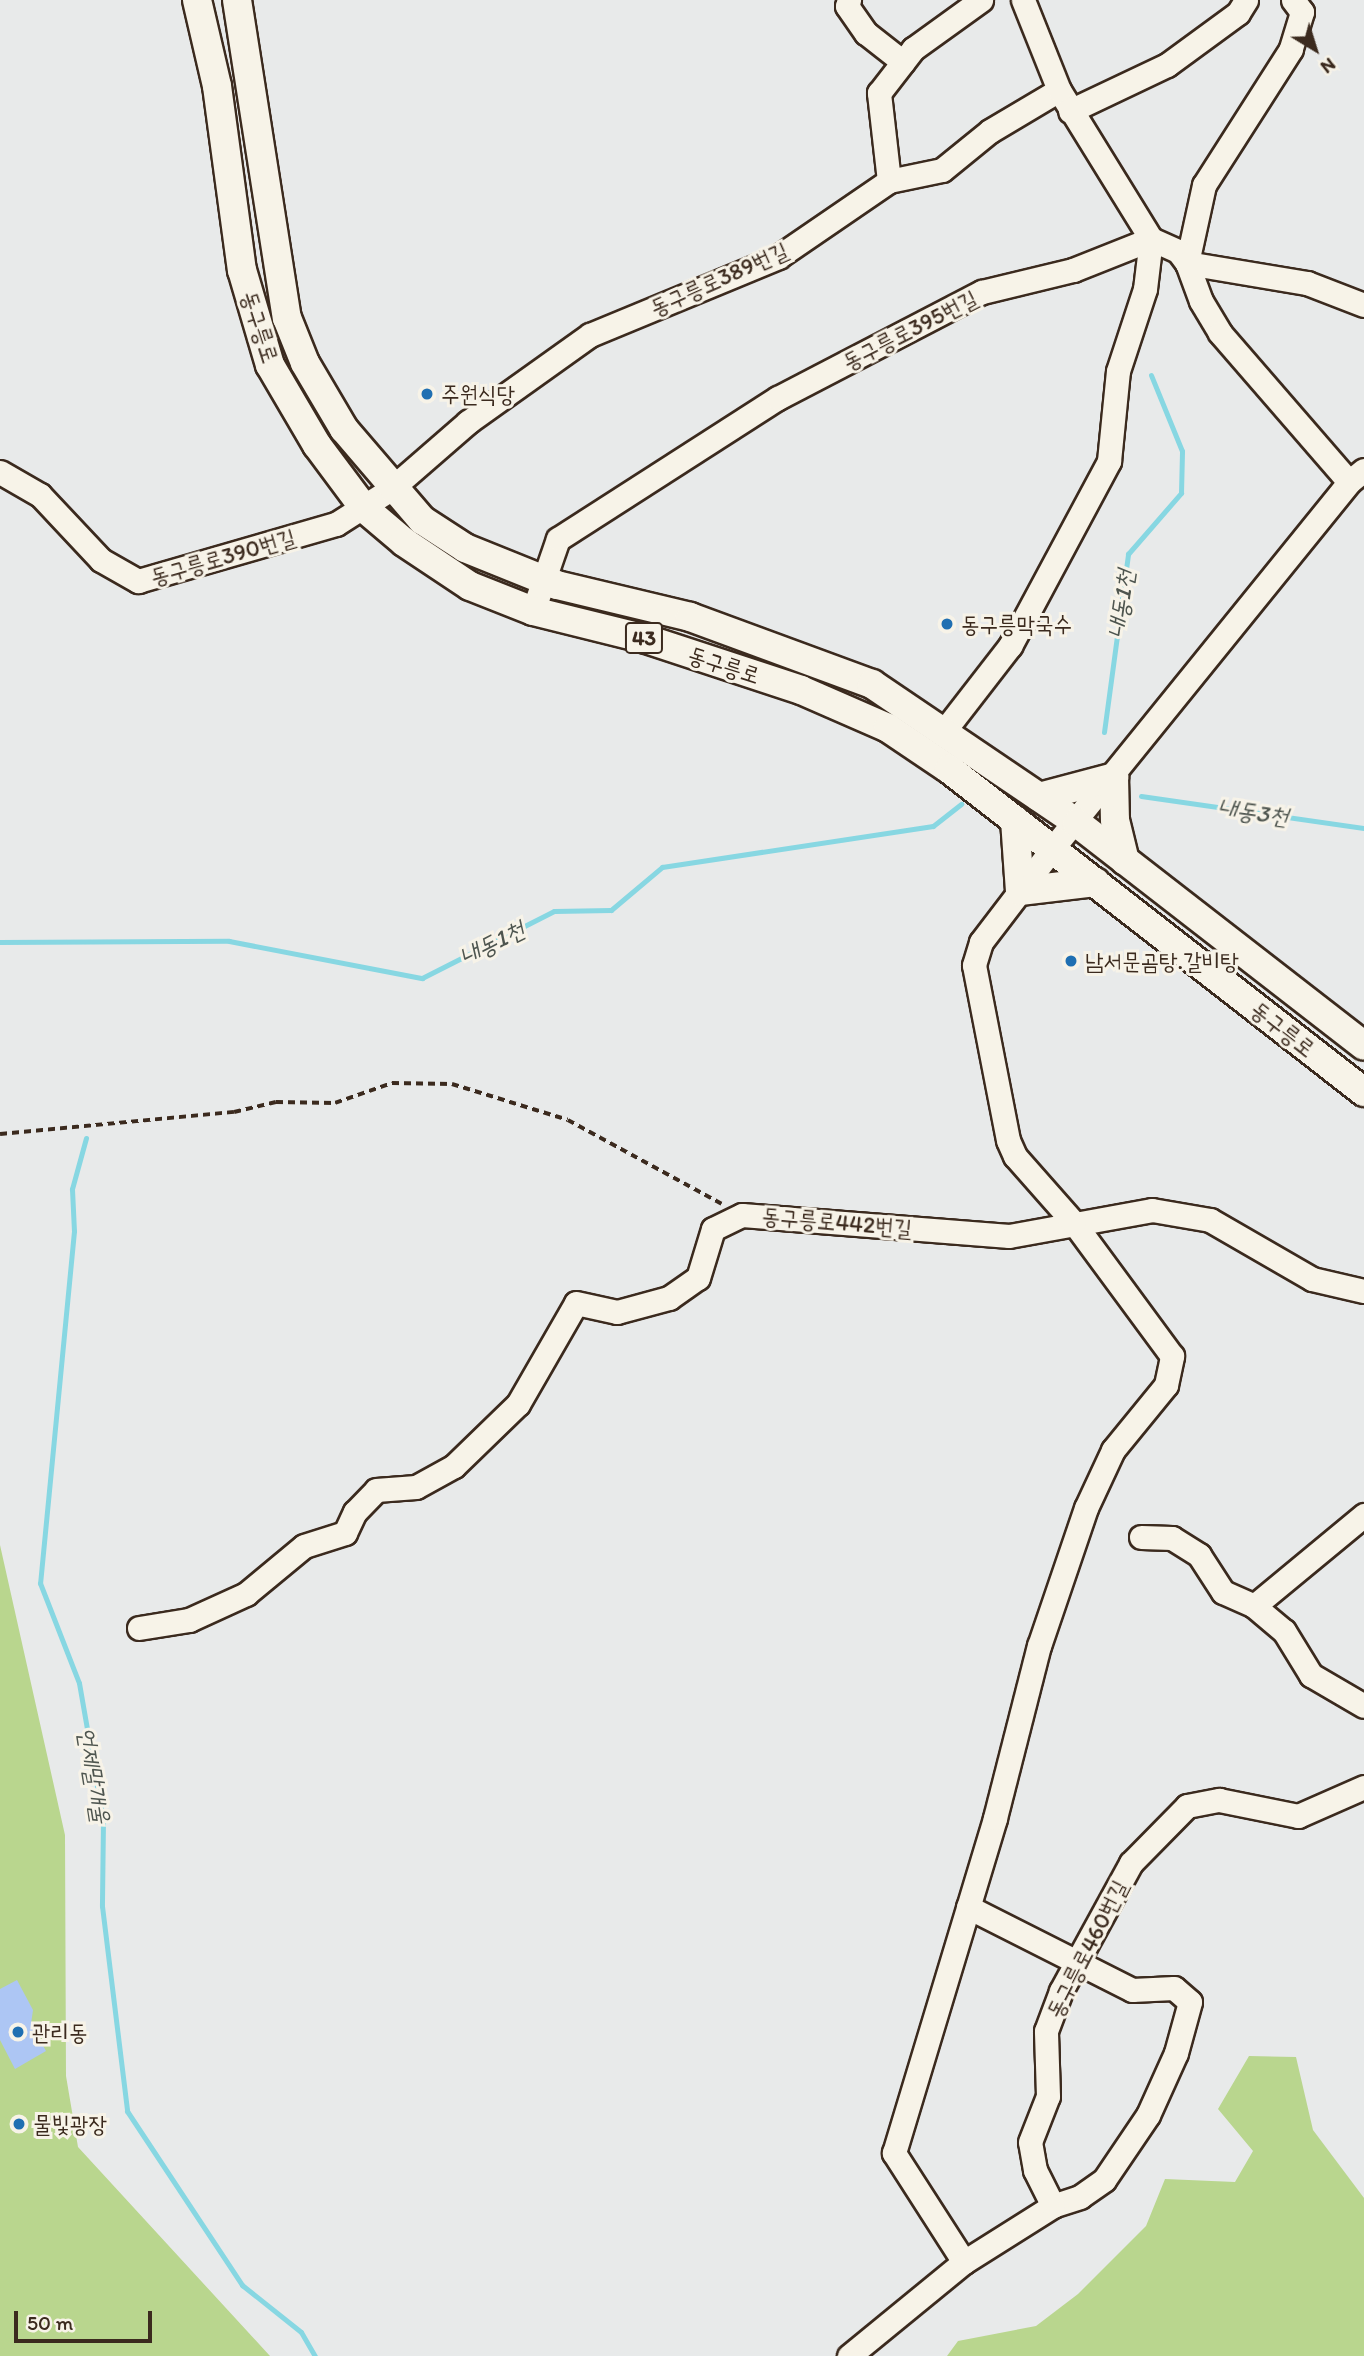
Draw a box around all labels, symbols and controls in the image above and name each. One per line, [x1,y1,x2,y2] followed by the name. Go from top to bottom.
[1280,14,1350,84] north arrow
[1316,53,1340,79] text: N
[646,236,792,322] street label: 동구릉로389번길
[838,284,982,376] street label: 동구릉로395번길
[235,288,285,366] street label: 동구릉로
[441,380,515,408] place label: 주원식당
[419,386,435,402] marker: 주원식당
[147,523,299,591] street label: 동구릉로390번길
[1102,568,1140,640] water label: 내동1천
[961,610,1072,638] place label: 동구릉막국수
[939,616,955,632] marker: 동구릉막국수
[625,620,663,656] road number: 43
[685,640,763,690] street label: 동구릉로
[1216,793,1290,831] water label: 내동3천
[455,914,529,972] water label: 내동1천
[1085,947,1239,975] place label: 남서문곰탕.갈비탕
[1063,953,1079,969] marker: 남서문곰탕.갈비탕
[1245,995,1321,1063] street label: 동구릉로
[761,1202,913,1242] street label: 동구릉로442번길
[72,1725,116,1825] water label: 언제말개울
[1040,1875,1134,2023] street label: 동구릉로460번길
[32,2018,88,2046] place label: 관리동
[10,2024,26,2040] marker: 관리동
[33,2110,107,2138] place label: 물빛광장
[11,2116,27,2132] marker: 물빛광장
[18,2296,156,2340] scale bar
[27,2310,73,2335] text: 50 m

